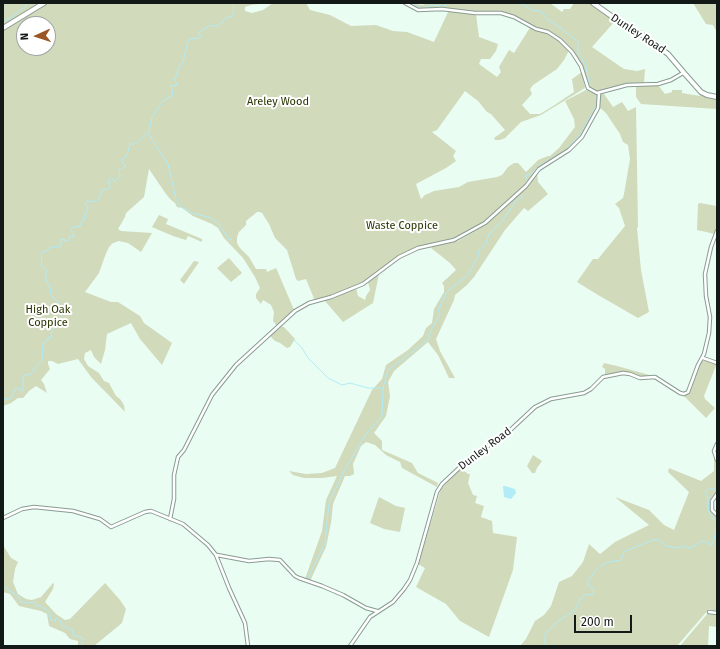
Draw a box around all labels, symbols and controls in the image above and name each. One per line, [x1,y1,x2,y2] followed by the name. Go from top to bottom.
[608,11,668,57] street label: Dunley Road
[16,16,56,56] north arrow
[18,33,31,41] text: N
[247,95,309,109] park label: Areley Wood
[366,219,438,233] park label: Waste Coppice
[26,303,70,329] park label: High Oak Coppice
[456,425,514,473] street label: Dunley Road
[576,607,634,633] scale bar
[581,615,614,629] text: 200 m

